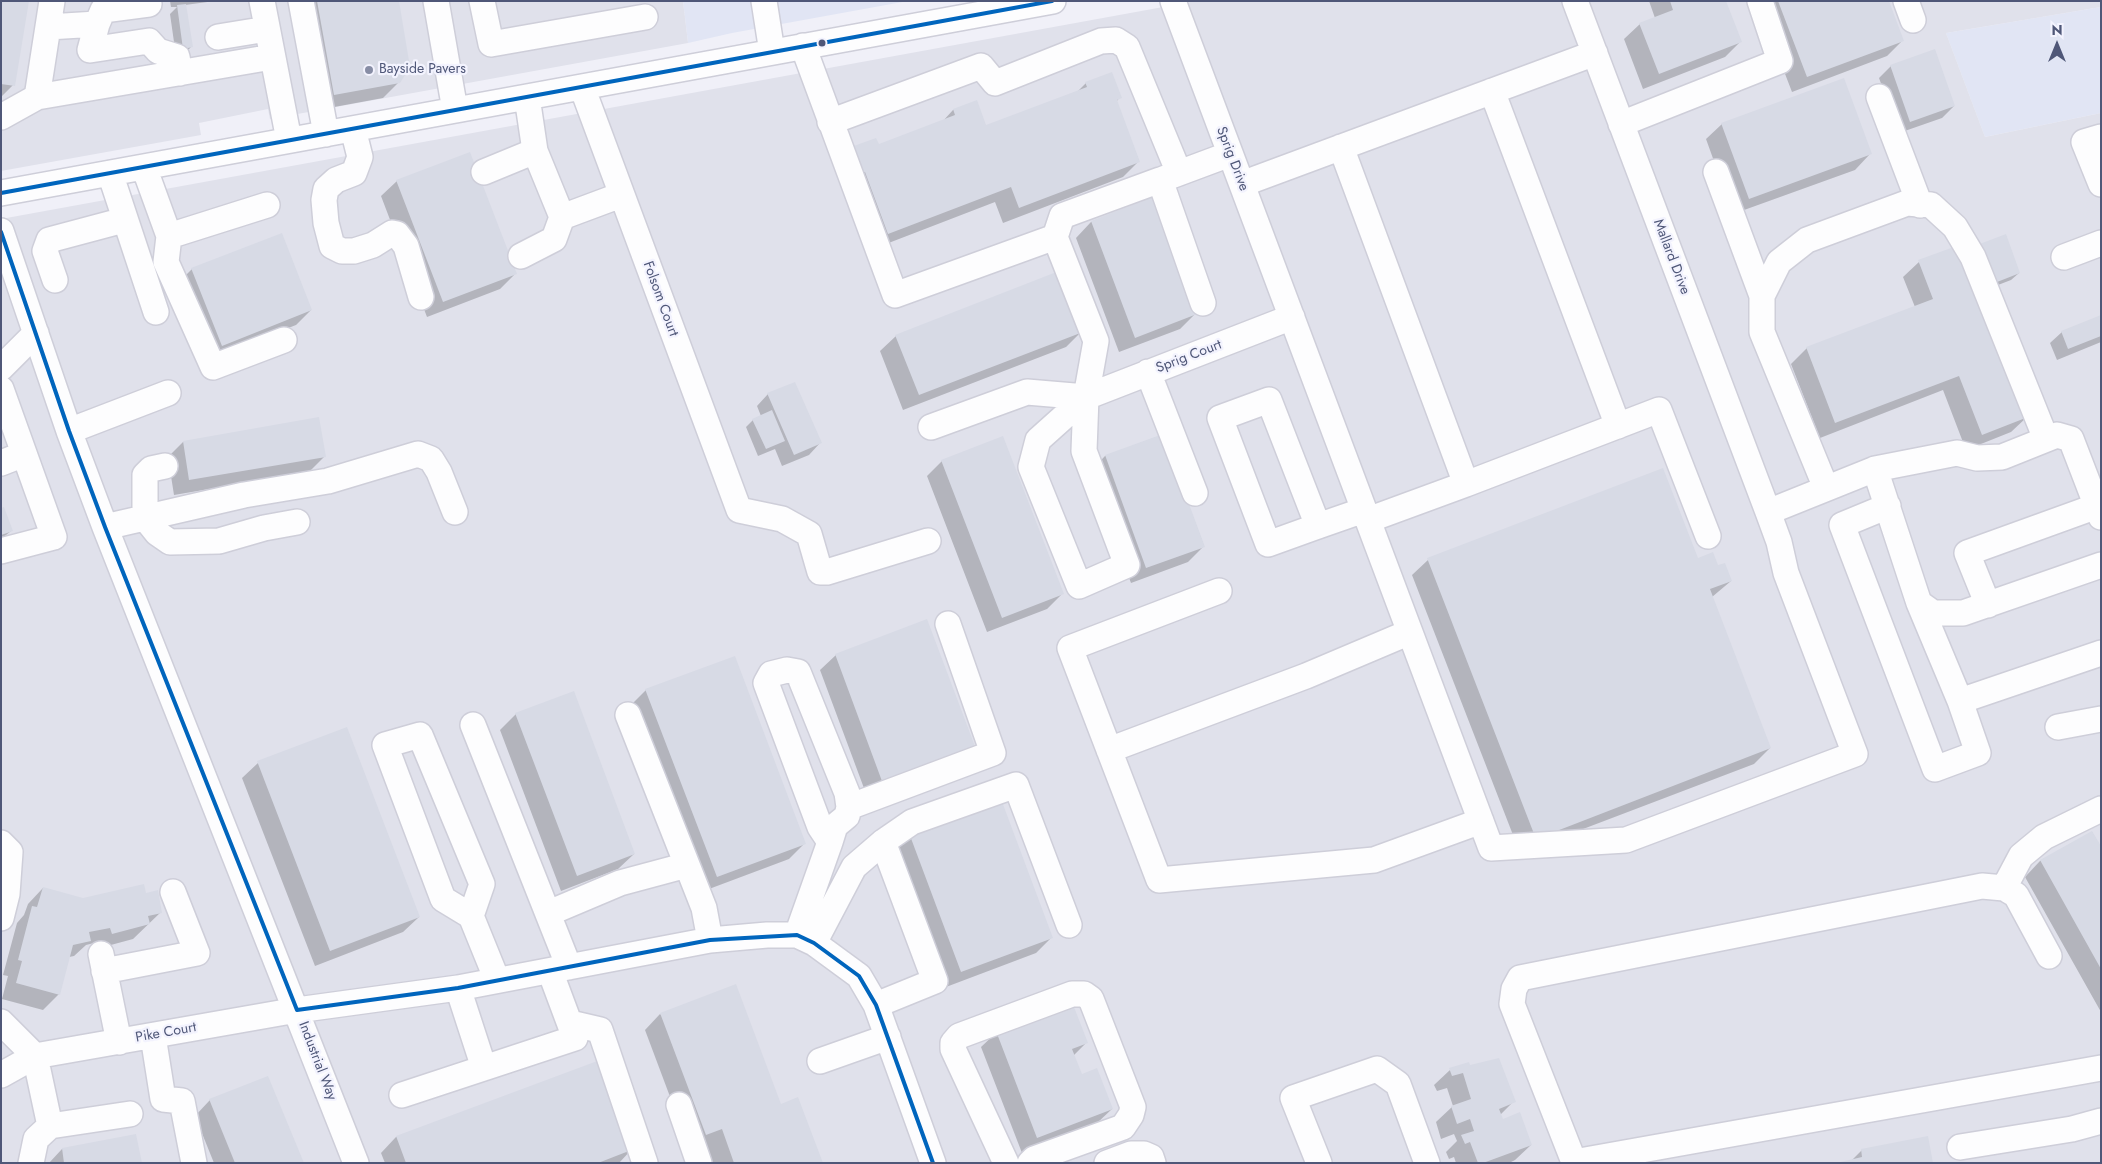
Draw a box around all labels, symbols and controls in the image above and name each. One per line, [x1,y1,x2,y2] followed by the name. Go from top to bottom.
[2032,20,2082,70] north arrow
[2051,20,2063,40] text: N
[817,38,827,48] unlabelled marker
[379,62,466,78] place label: Bayside Pavers
[363,64,375,76] marker: Bayside Pavers
[1212,125,1252,193] street label: Sprig Drive
[1649,217,1693,297] street label: Mallard Drive
[639,259,681,339] street label: Folsom Court
[1154,337,1224,377] street label: Sprig Court
[134,1019,198,1047] street label: Pike Court
[294,1019,340,1103] street label: Industrial Way

